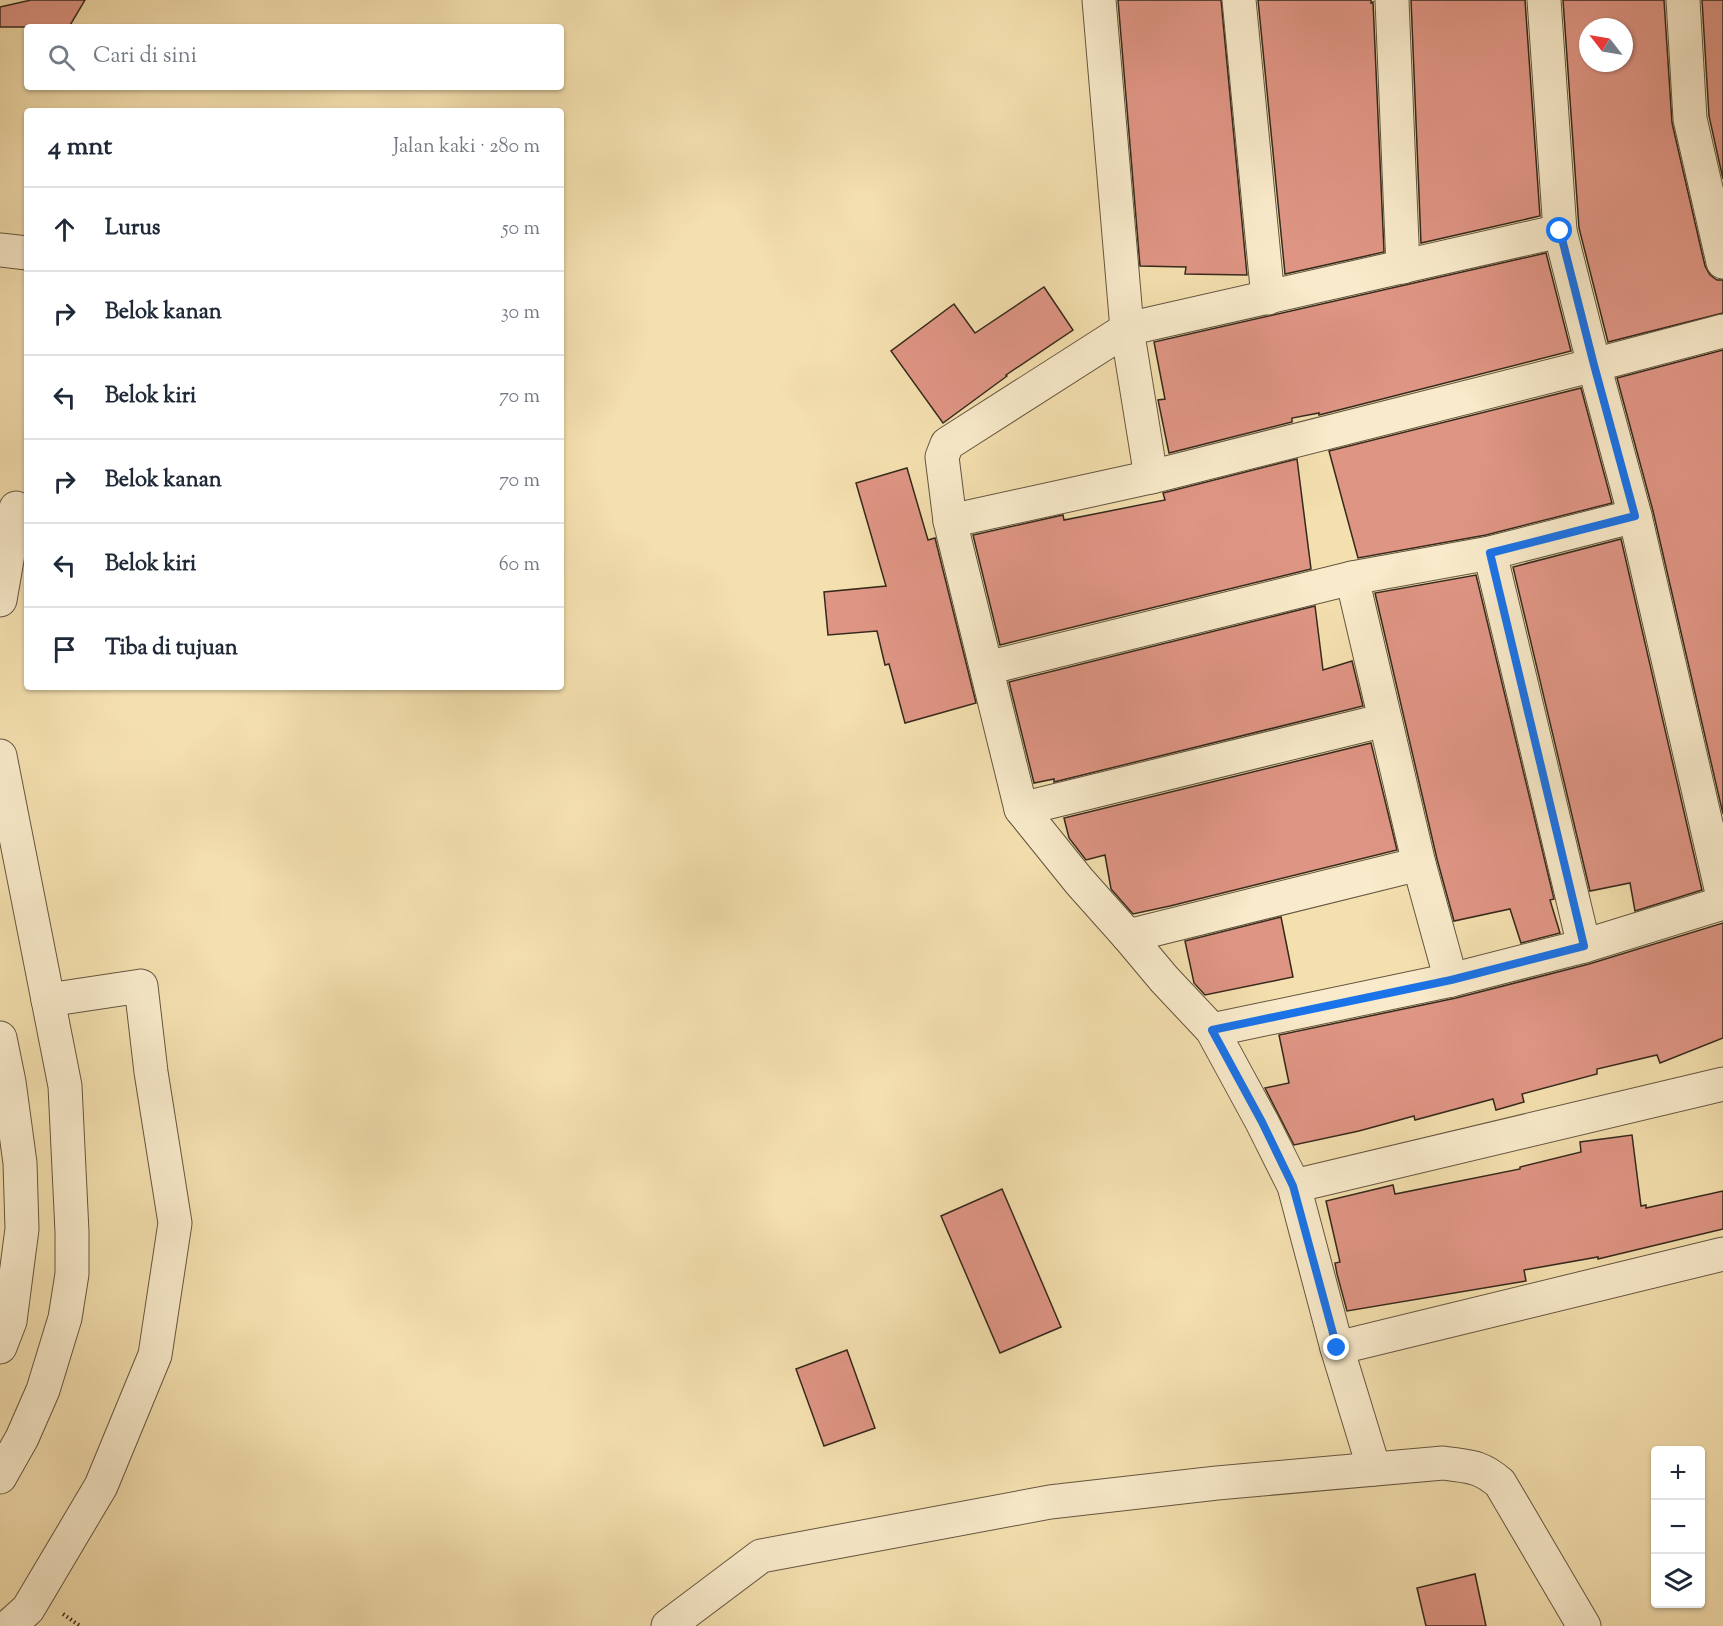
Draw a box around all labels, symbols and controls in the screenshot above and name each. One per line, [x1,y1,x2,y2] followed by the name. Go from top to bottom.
[1579,18,1633,72] north arrow
[24,24,564,90] search box
[45,41,78,74] icon: search
[93,41,197,73] text: Cari di sini
[48,129,112,166] text: 4 mnt
[393,133,540,162] text: Jalan kaki · 280 m
[48,213,81,246] icon: ahead
[105,213,161,245] text: Lurus
[502,215,540,244] text: 50 m
[1546,217,1572,243] route start
[48,297,81,330] icon: right
[105,297,222,329] text: Belok kanan
[501,299,540,328] text: 30 m
[48,381,81,414] icon: left
[105,381,196,413] text: Belok kiri
[499,383,540,412] text: 70 m
[48,465,81,498] icon: right
[105,465,222,497] text: Belok kanan
[499,467,540,496] text: 70 m
[48,549,81,582] icon: left
[105,549,196,581] text: Belok kiri
[499,551,540,580] text: 60 m
[48,633,81,666] icon: arrive
[105,633,238,665] text: Tiba di tujuan
[1323,1334,1349,1360] route end
[1651,1446,1705,1608] map controls
[1651,1446,1705,1500] button: +
[1651,1500,1705,1554] button: −
[1651,1554,1705,1608] button: layers

